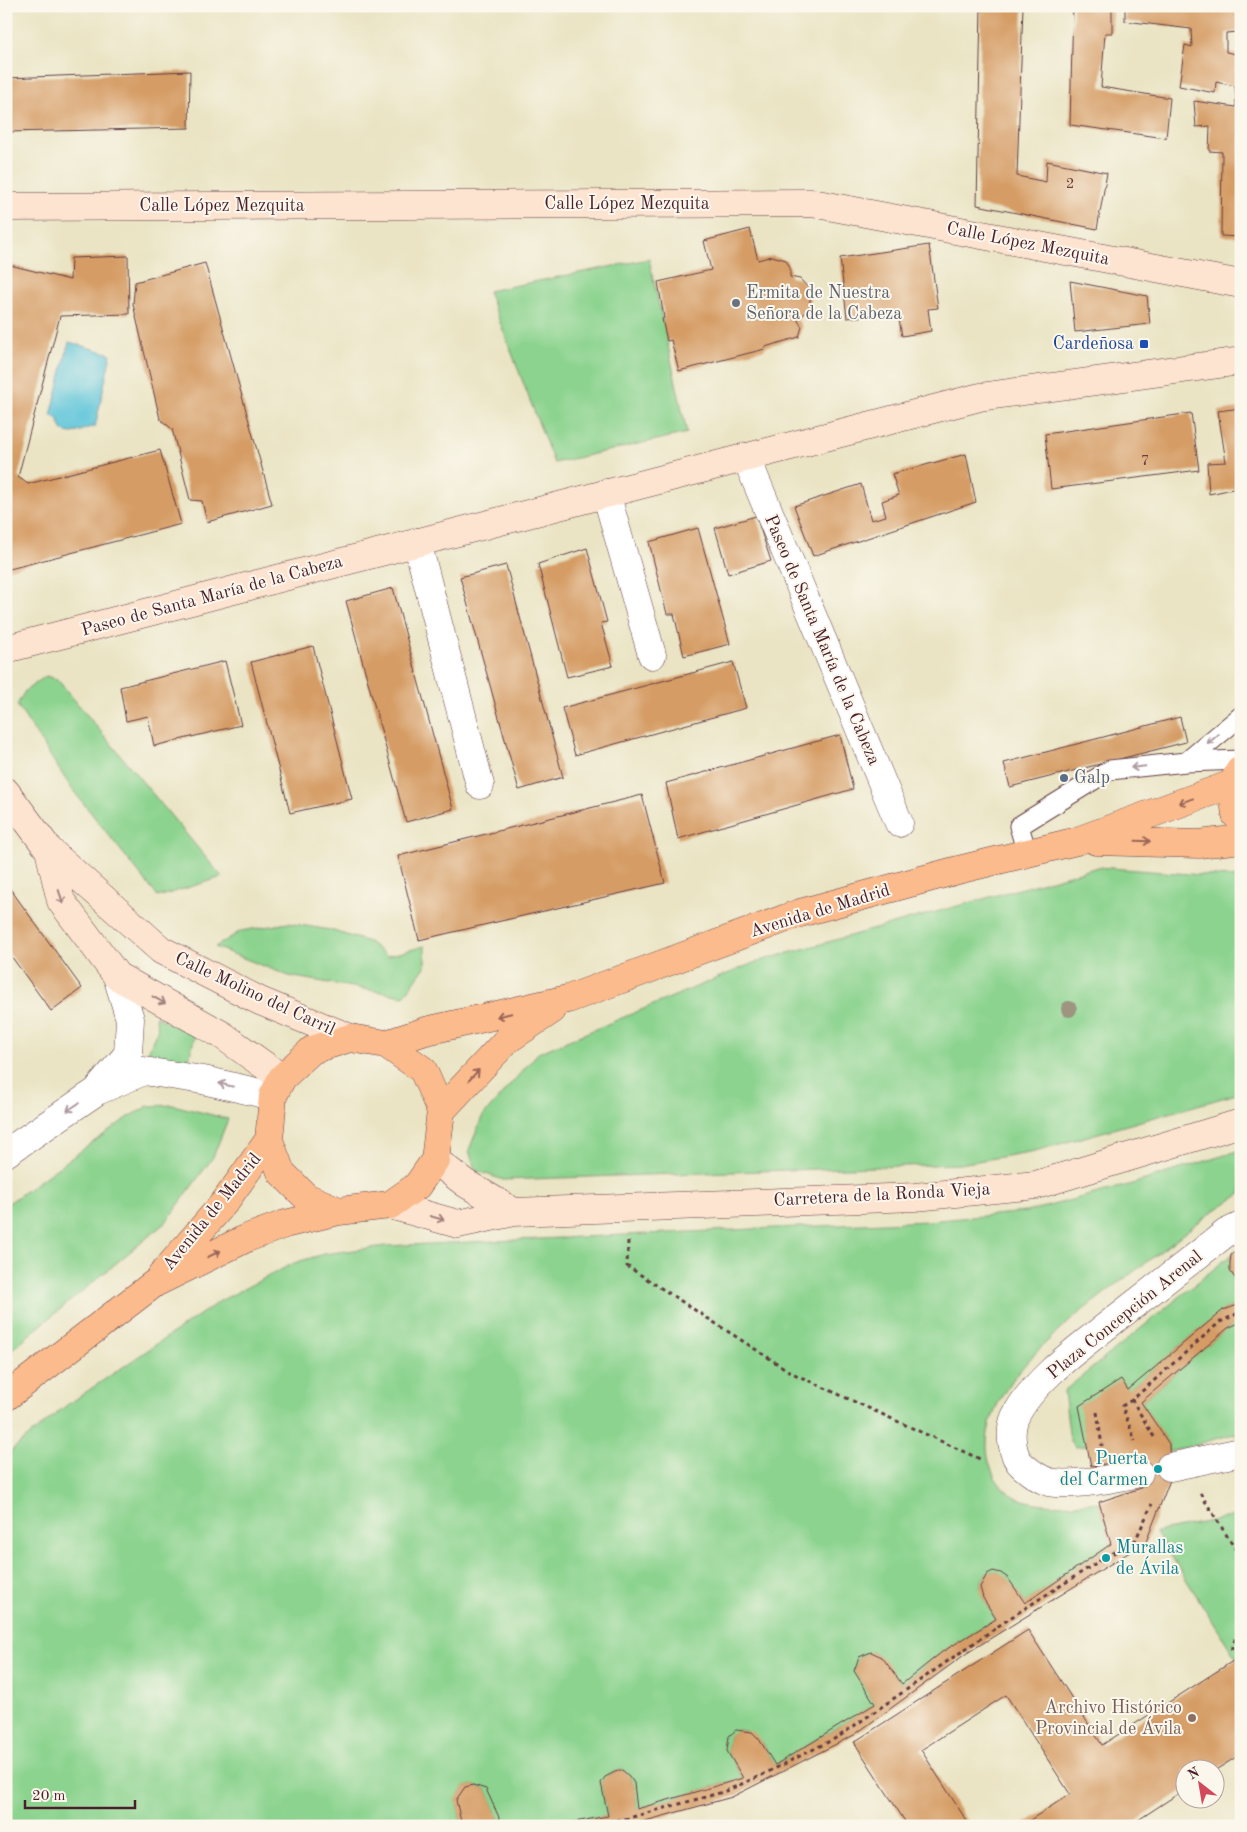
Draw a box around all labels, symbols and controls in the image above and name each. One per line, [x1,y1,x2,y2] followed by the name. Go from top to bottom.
[1066,177,1074,192] house number: 2
[544,195,710,213] street label: Calle López Mezquita
[139,197,305,215] street label: Calle López Mezquita
[945,219,1111,269] street label: Calle López Mezquita
[746,284,902,323] place label: Ermita de Nuestra Señora de la Cabeza
[730,297,742,309] marker: Ermita de Nuestra Señora de la Cabeza
[1053,335,1134,353] place label: Cardeñosa
[1138,338,1150,350] marker: Cardeñosa
[1141,454,1149,469] house number: 7
[761,512,883,768] street label: Paseo de Santa María de la Cabeza
[79,552,345,640] street label: Paseo de Santa María de la Cabeza
[1207,733,1220,745] one-way arrow
[1130,762,1146,772] one-way arrow
[1074,769,1110,787] place label: Galp
[1058,772,1070,784] marker: Galp
[1179,797,1195,806] one-way arrow
[1135,836,1151,845] one-way arrow
[748,881,892,941] street label: Avenida de Madrid
[57,889,66,904] one-way arrow
[172,949,338,1039] street label: Calle Molino del Carril
[151,995,166,1005] one-way arrow
[496,1011,512,1020] one-way arrow
[468,1069,480,1082] one-way arrow
[218,1080,234,1089] one-way arrow
[67,1102,81,1112] one-way arrow
[159,1150,265,1274] street label: Avenida de Madrid
[773,1180,991,1210] street label: Carretera de la Ronda Vieja
[429,1214,445,1224] one-way arrow
[1044,1247,1206,1383] street label: Plaza Concepción Arenal
[207,1249,222,1259] one-way arrow
[1060,1450,1148,1489] place label: Puerta del Carmen
[1152,1463,1164,1475] marker: Puerta del Carmen
[1116,1539,1184,1578] place label: Murallas de Ávila
[1100,1552,1112,1564] marker: Murallas de Ávila
[1035,1699,1182,1738] place label: Archivo Histórico Provincial de Ávila
[1186,1712,1198,1724] marker: Archivo Histórico Provincial de Ávila
[1174,1760,1224,1810] north arrow
[1186,1765,1202,1782] text: N
[25,1777,135,1809] scale bar
[32,1789,66,1804] text: 20 m

